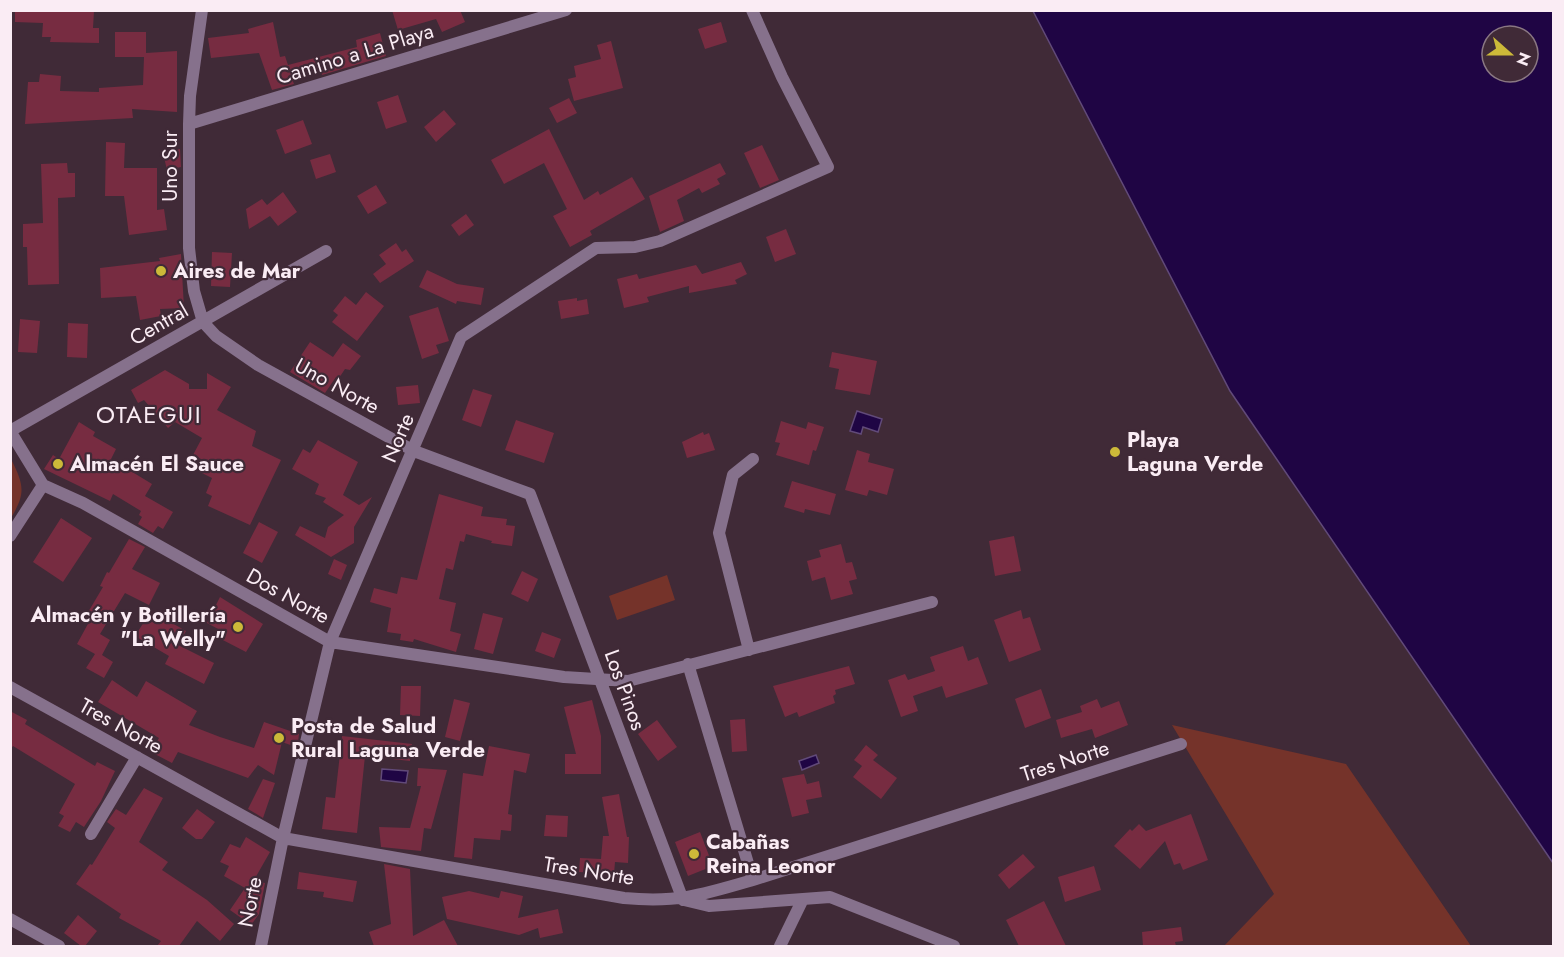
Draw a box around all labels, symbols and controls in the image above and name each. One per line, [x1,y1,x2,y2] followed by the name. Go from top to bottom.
[273,16,437,92] street label: Camino a La Playa
[1480,24,1540,84] north arrow
[1511,49,1537,69] text: N
[155,129,185,202] street label: Uno Sur
[172,256,301,286] place label: Aires de Mar
[154,264,168,278] marker: Aires de Mar
[124,295,194,353] street label: Central
[289,350,385,422] street label: Uno Norte
[96,397,202,432] district label: OTAEGUI
[374,409,422,467] street label: Norte
[1127,425,1263,479] place label: Playa Laguna Verde
[1108,445,1122,459] marker: Playa Laguna Verde
[69,449,244,479] place label: Almacén El Sauce
[51,457,65,471] marker: Almacén El Sauce
[241,561,335,631] street label: Dos Norte
[29,600,226,654] place label: Almacén y Botillería "La Welly"
[231,620,245,634] marker: Almacén y Botillería "La Welly"
[597,646,653,734] street label: Los Pinos
[74,691,168,761] street label: Tres Norte
[291,711,485,765] place label: Posta de Salud Rural Laguna Verde
[272,731,286,745] marker: Posta de Salud Rural Laguna Verde
[1017,733,1113,789] street label: Tres Norte
[706,827,836,881] place label: Cabañas Reina Leonor
[687,847,701,861] marker: Cabañas Reina Leonor
[542,849,637,893] street label: Tres Norte
[230,874,270,930] street label: Norte

